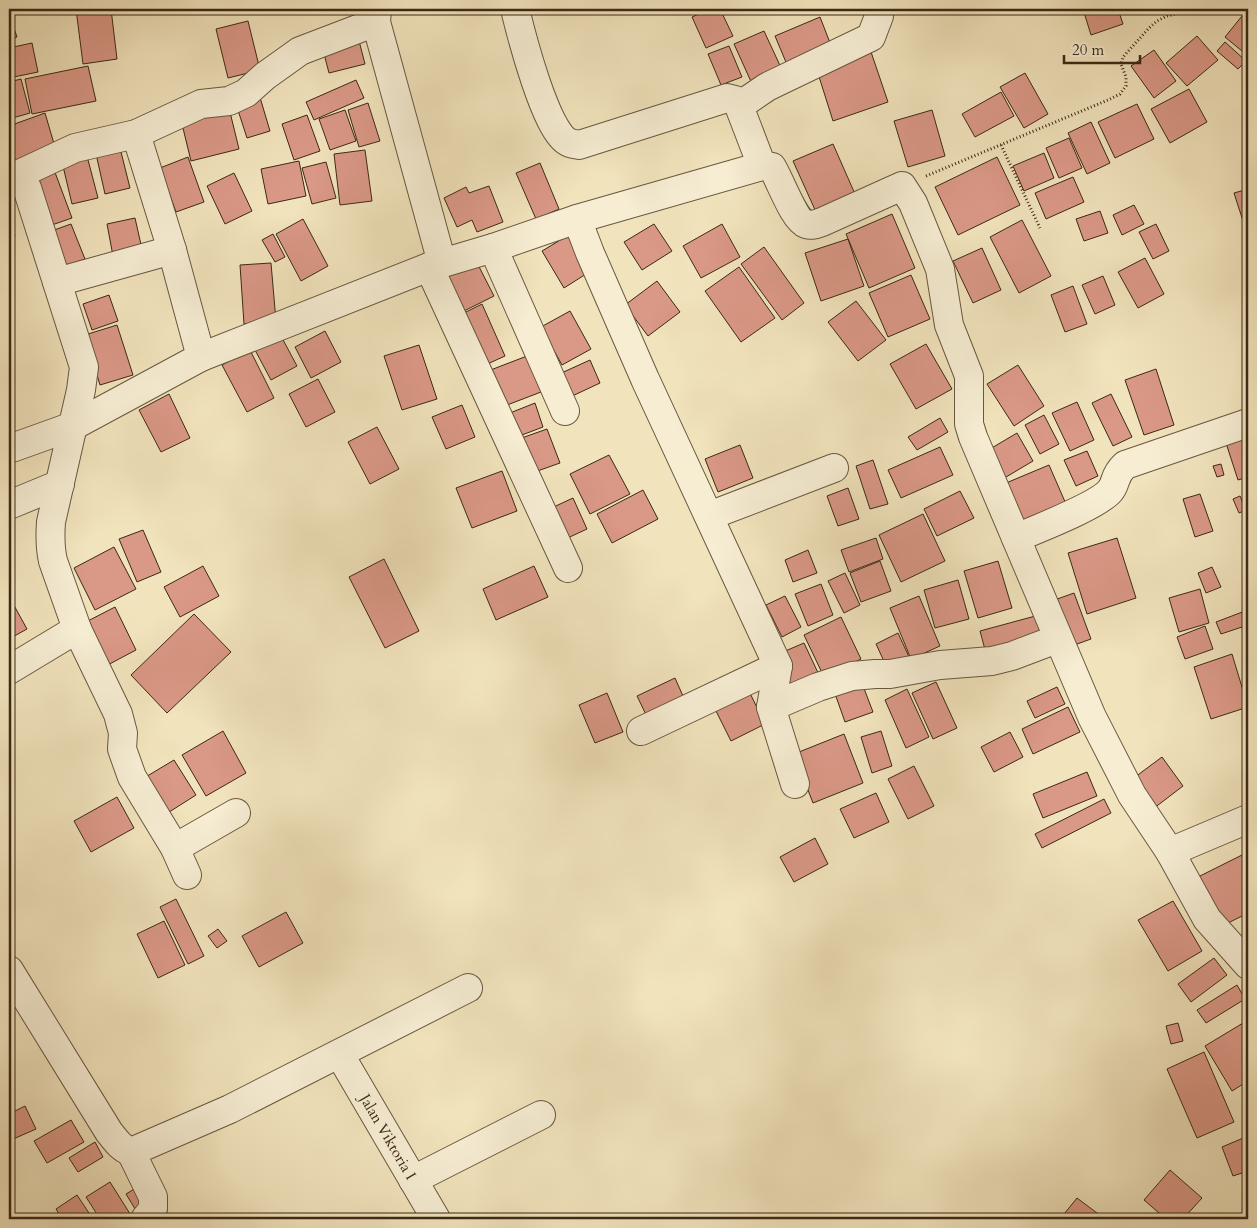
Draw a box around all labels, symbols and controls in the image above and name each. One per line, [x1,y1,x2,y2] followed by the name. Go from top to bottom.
[1064,32,1141,64] scale bar
[1072,40,1104,60] text: 20 m
[354,1089,421,1183] street label: Jalan Viktoria I

